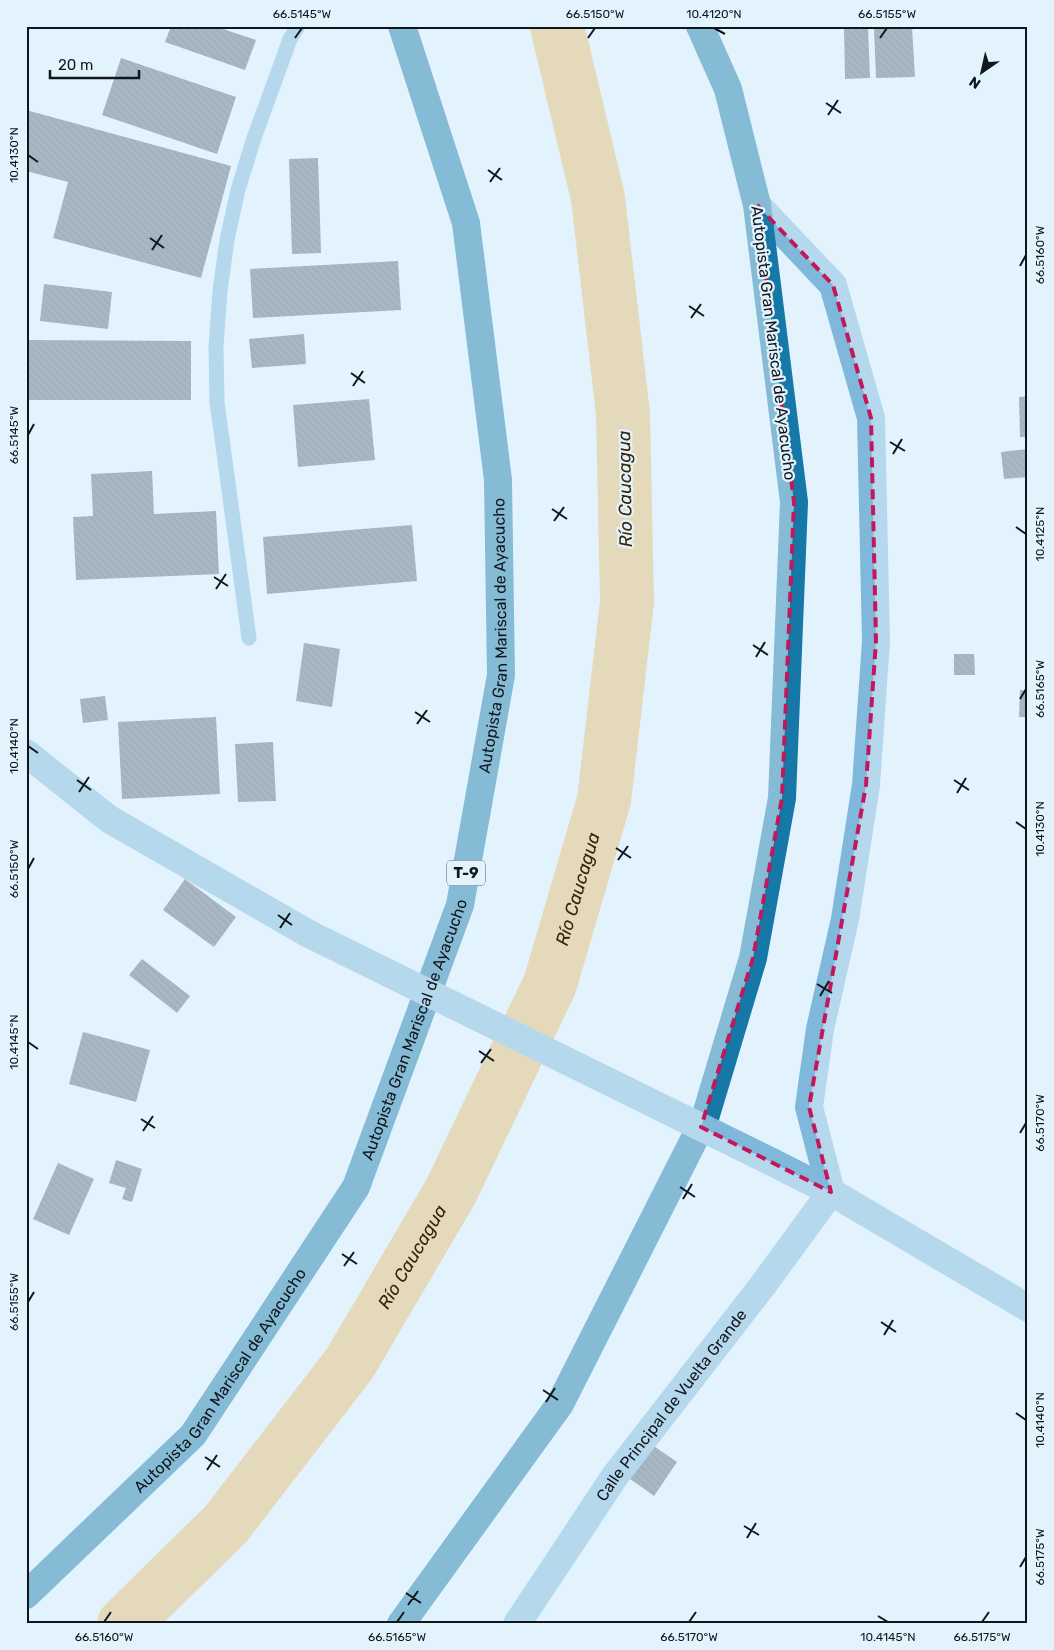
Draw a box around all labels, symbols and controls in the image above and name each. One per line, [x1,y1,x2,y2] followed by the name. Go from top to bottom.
[273,7,332,21] text: 66.5145°W
[566,7,625,21] text: 66.5150°W
[686,7,742,21] text: 10.4120°N
[858,7,916,21] text: 66.5155°W
[50,48,139,80] scale bar
[956,48,1006,98] north arrow
[58,56,93,74] text: 20 m
[966,72,984,92] text: N
[7,127,21,183] text: 10.4130°N
[747,205,800,481] street label: Autopista Gran Mariscal de Ayacucho
[1033,225,1047,284] text: 66.5160°W
[7,405,21,464] text: 66.5145°W
[613,430,637,548] water label: Río Caucagua
[475,498,511,775] street label: Autopista Gran Mariscal de Ayacucho
[1033,507,1047,561] text: 10.4125°N
[1033,660,1047,718] text: 66.5165°W
[7,718,21,774] text: 10.4140°N
[1033,801,1047,857] text: 10.4130°N
[551,829,605,948] water label: Río Caucagua
[7,839,21,898] text: 66.5150°W
[447,860,485,886] road number: T-9
[358,898,471,1163] street label: Autopista Gran Mariscal de Ayacucho
[7,1014,21,1070] text: 10.4145°N
[1033,1094,1047,1152] text: 66.5170°W
[373,1201,452,1313] water label: Río Caucagua
[130,1265,310,1497] street label: Autopista Gran Mariscal de Ayacucho
[7,1273,21,1331] text: 66.5155°W
[592,1306,751,1505] street label: Calle Principal de Vuelta Grande
[1033,1392,1047,1448] text: 10.4140°N
[1033,1528,1047,1586] text: 66.5175°W
[75,1630,134,1644] text: 66.5160°W
[368,1630,426,1644] text: 66.5165°W
[660,1630,718,1644] text: 66.5170°W
[860,1630,916,1644] text: 10.4145°N
[953,1630,1011,1644] text: 66.5175°W

